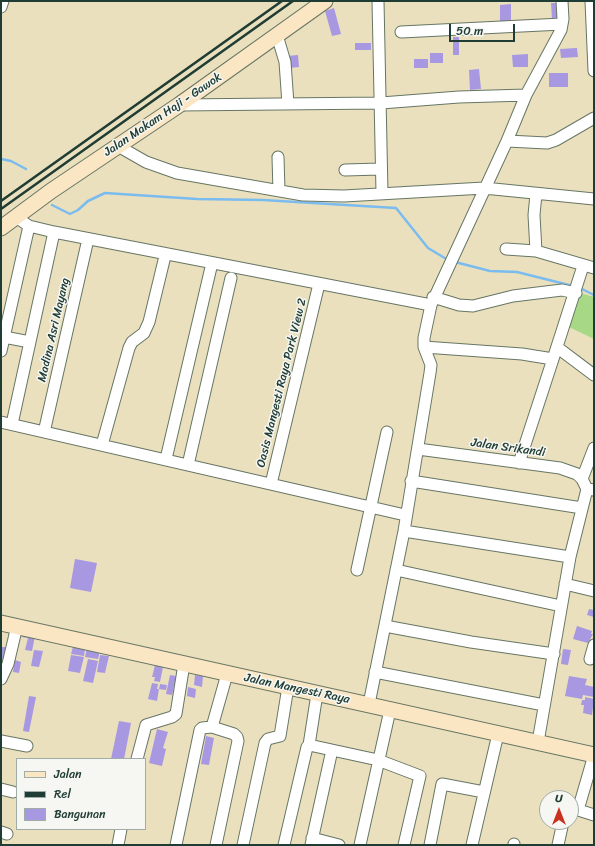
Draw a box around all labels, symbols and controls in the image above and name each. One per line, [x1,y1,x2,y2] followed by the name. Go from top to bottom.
[451,16,517,42] scale bar
[456,20,483,42] text: 50 m
[101,70,225,160] street label: Jalan Makam Haji - Gawok
[35,277,73,383] street label: Madina Asri Mayang
[254,297,310,469] street label: Oasis Mangesti Raya Park View 2
[470,436,546,460] street label: Jalan Srikandi
[243,671,351,707] street label: Jalan Mangesti Raya
[16,758,146,830] legend
[54,763,82,785] text: Jalan
[54,783,71,805] text: Rel
[555,789,563,808] text: U
[539,790,579,830] north arrow
[54,803,106,825] text: Bangunan

